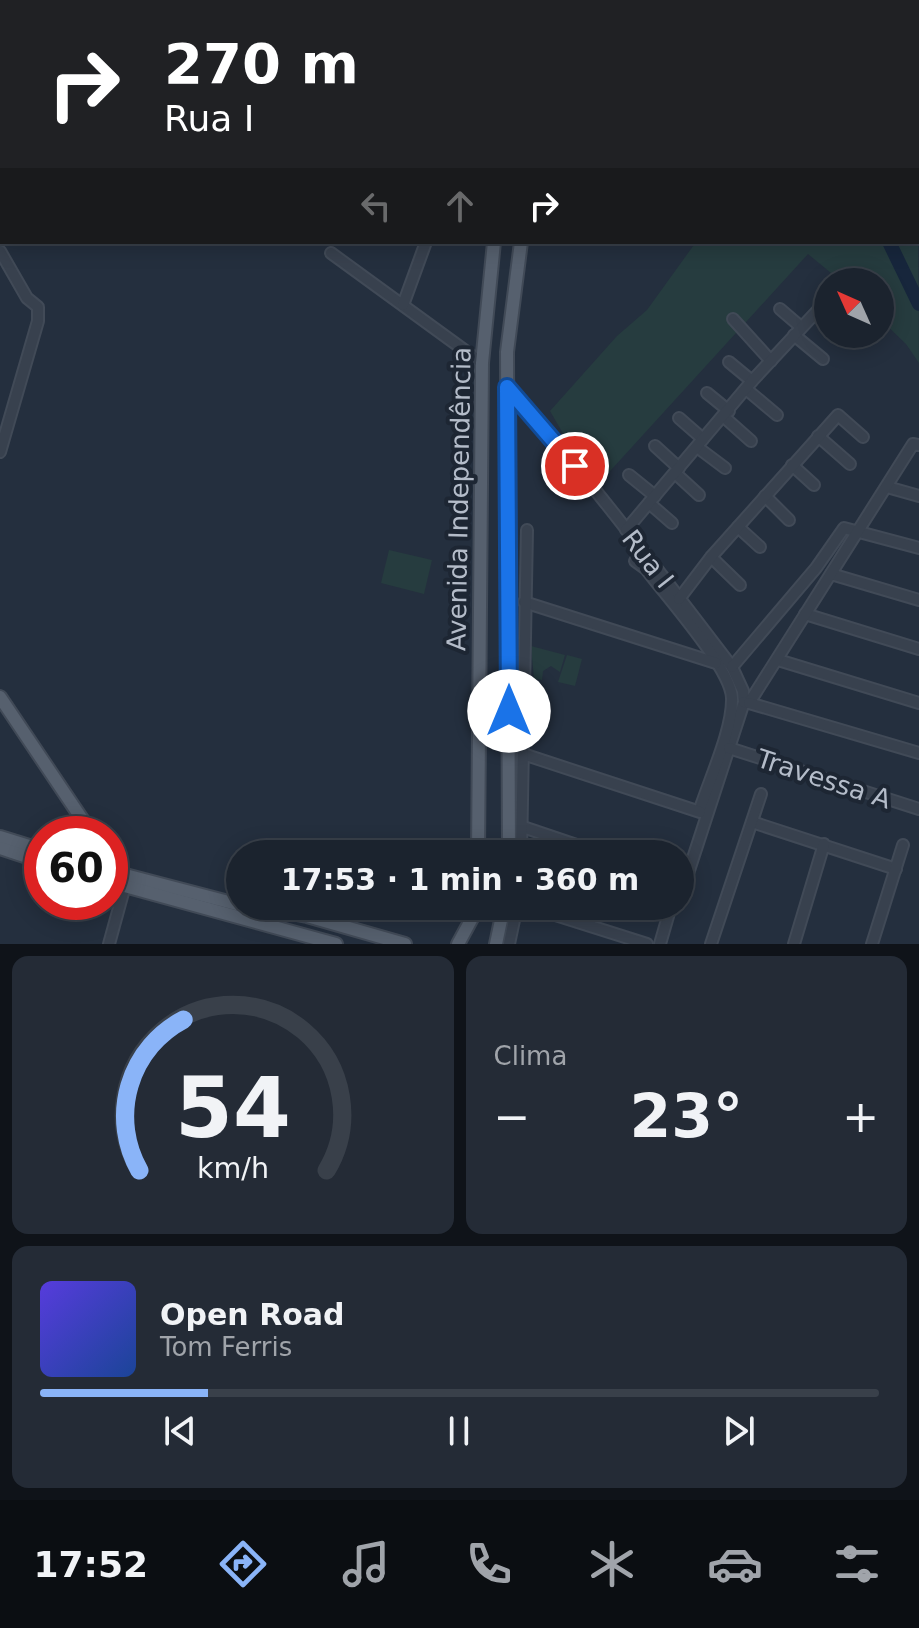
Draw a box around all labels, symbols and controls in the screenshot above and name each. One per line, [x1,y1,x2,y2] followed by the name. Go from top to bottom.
[164,31,359,96] text: 270 m
[32,32,136,136] icon: right
[164,98,254,139] text: Rua I
[354,184,398,228] icon: left
[438,184,482,228] icon: ahead
[522,184,566,228] icon: right
[814,268,894,348] north arrow
[814,268,894,348] map controls
[441,347,477,651] street label: Avenida Independência
[541,432,609,500] pin
[553,444,597,488] icon: arrive
[616,524,680,594] street label: Rua I
[467,669,551,753] position arrow
[752,743,895,815] street label: Travessa A
[24,816,128,920] speed limit sign: 60
[281,862,639,897] text: 17:53 · 1 min · 360 m
[494,1041,567,1071] text: Clima
[175,1060,291,1157] text: 54
[630,1081,743,1151] text: 23°
[494,1091,530,1142] text: −
[842,1091,879,1142] text: +
[197,1151,269,1185] text: km/h
[160,1297,345,1332] text: Open Road
[160,1332,292,1362] text: Tom Ferris
[158,1409,202,1453] icon: previous
[437,1409,481,1453] icon: pause
[717,1409,761,1453] icon: next
[215,1536,271,1592] icon: directions
[338,1536,394,1592] icon: music
[461,1536,517,1592] icon: phone
[584,1536,640,1592] icon: climate
[707,1536,763,1592] icon: car
[829,1536,885,1592] icon: filters
[33,1544,148,1585] text: 17:52

